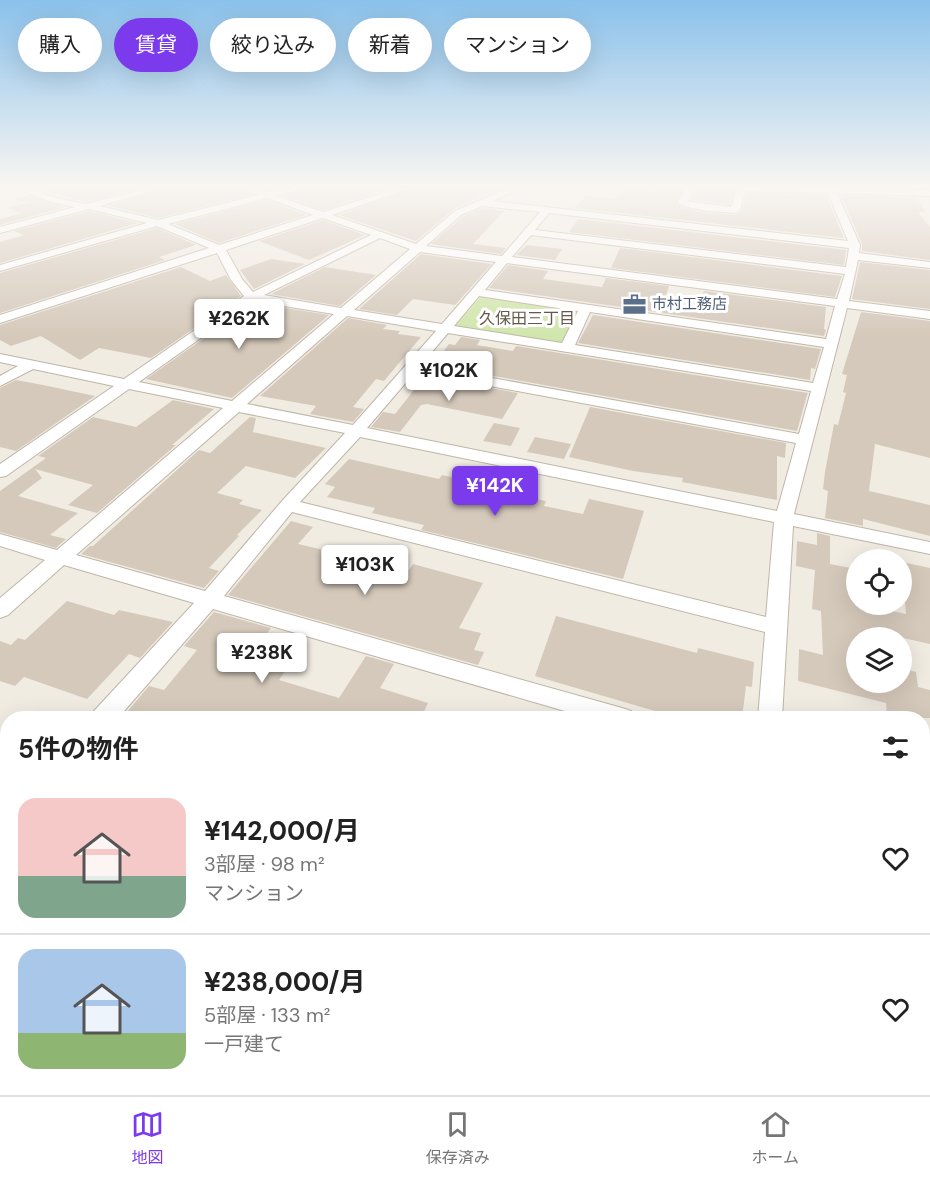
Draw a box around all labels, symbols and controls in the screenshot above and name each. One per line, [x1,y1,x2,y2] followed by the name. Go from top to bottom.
[18,18,102,72] chip: 購入
[114,18,198,72] chip: 賃貸
[210,18,336,72] chip: 絞り込み
[348,18,432,72] chip: 新着
[444,18,591,72] chip: マンション
[621,291,647,317] office icon: 市村工務店
[652,294,727,314] place label: 市村工務店
[197,299,281,350] pin: ¥262K
[208,305,270,331] text: ¥262K
[479,308,575,329] district label: 久保田三丁目
[407,351,491,402] pin: ¥102K
[420,357,478,383] text: ¥102K
[453,466,537,517] pin: ¥142K
[466,472,524,498] text: ¥142K
[323,545,407,596] pin: ¥103K
[846,549,912,693] map controls
[846,549,912,615] button: locate
[335,551,395,577] text: ¥103K
[846,627,912,693] button: layers
[220,633,304,684] pin: ¥238K
[231,639,293,665] text: ¥238K
[879,731,912,764] icon: filters
[18,732,138,766] text: 5件の物件
[204,814,360,848] text: ¥142,000/月
[66,822,138,894] icon: home
[879,842,912,875] icon: heart
[204,851,325,877] text: 3部屋 · 98 m²
[204,880,304,906] text: マンション
[204,965,365,999] text: ¥238,000/月
[66,973,138,1045] icon: home
[879,993,912,1026] icon: heart
[204,1002,330,1028] text: 5部屋 · 133 m²
[204,1031,284,1057] text: 一戸建て
[131,1108,164,1168] tab: 地図
[426,1108,490,1168] tab: 保存済み
[752,1108,799,1168] tab: ホーム

